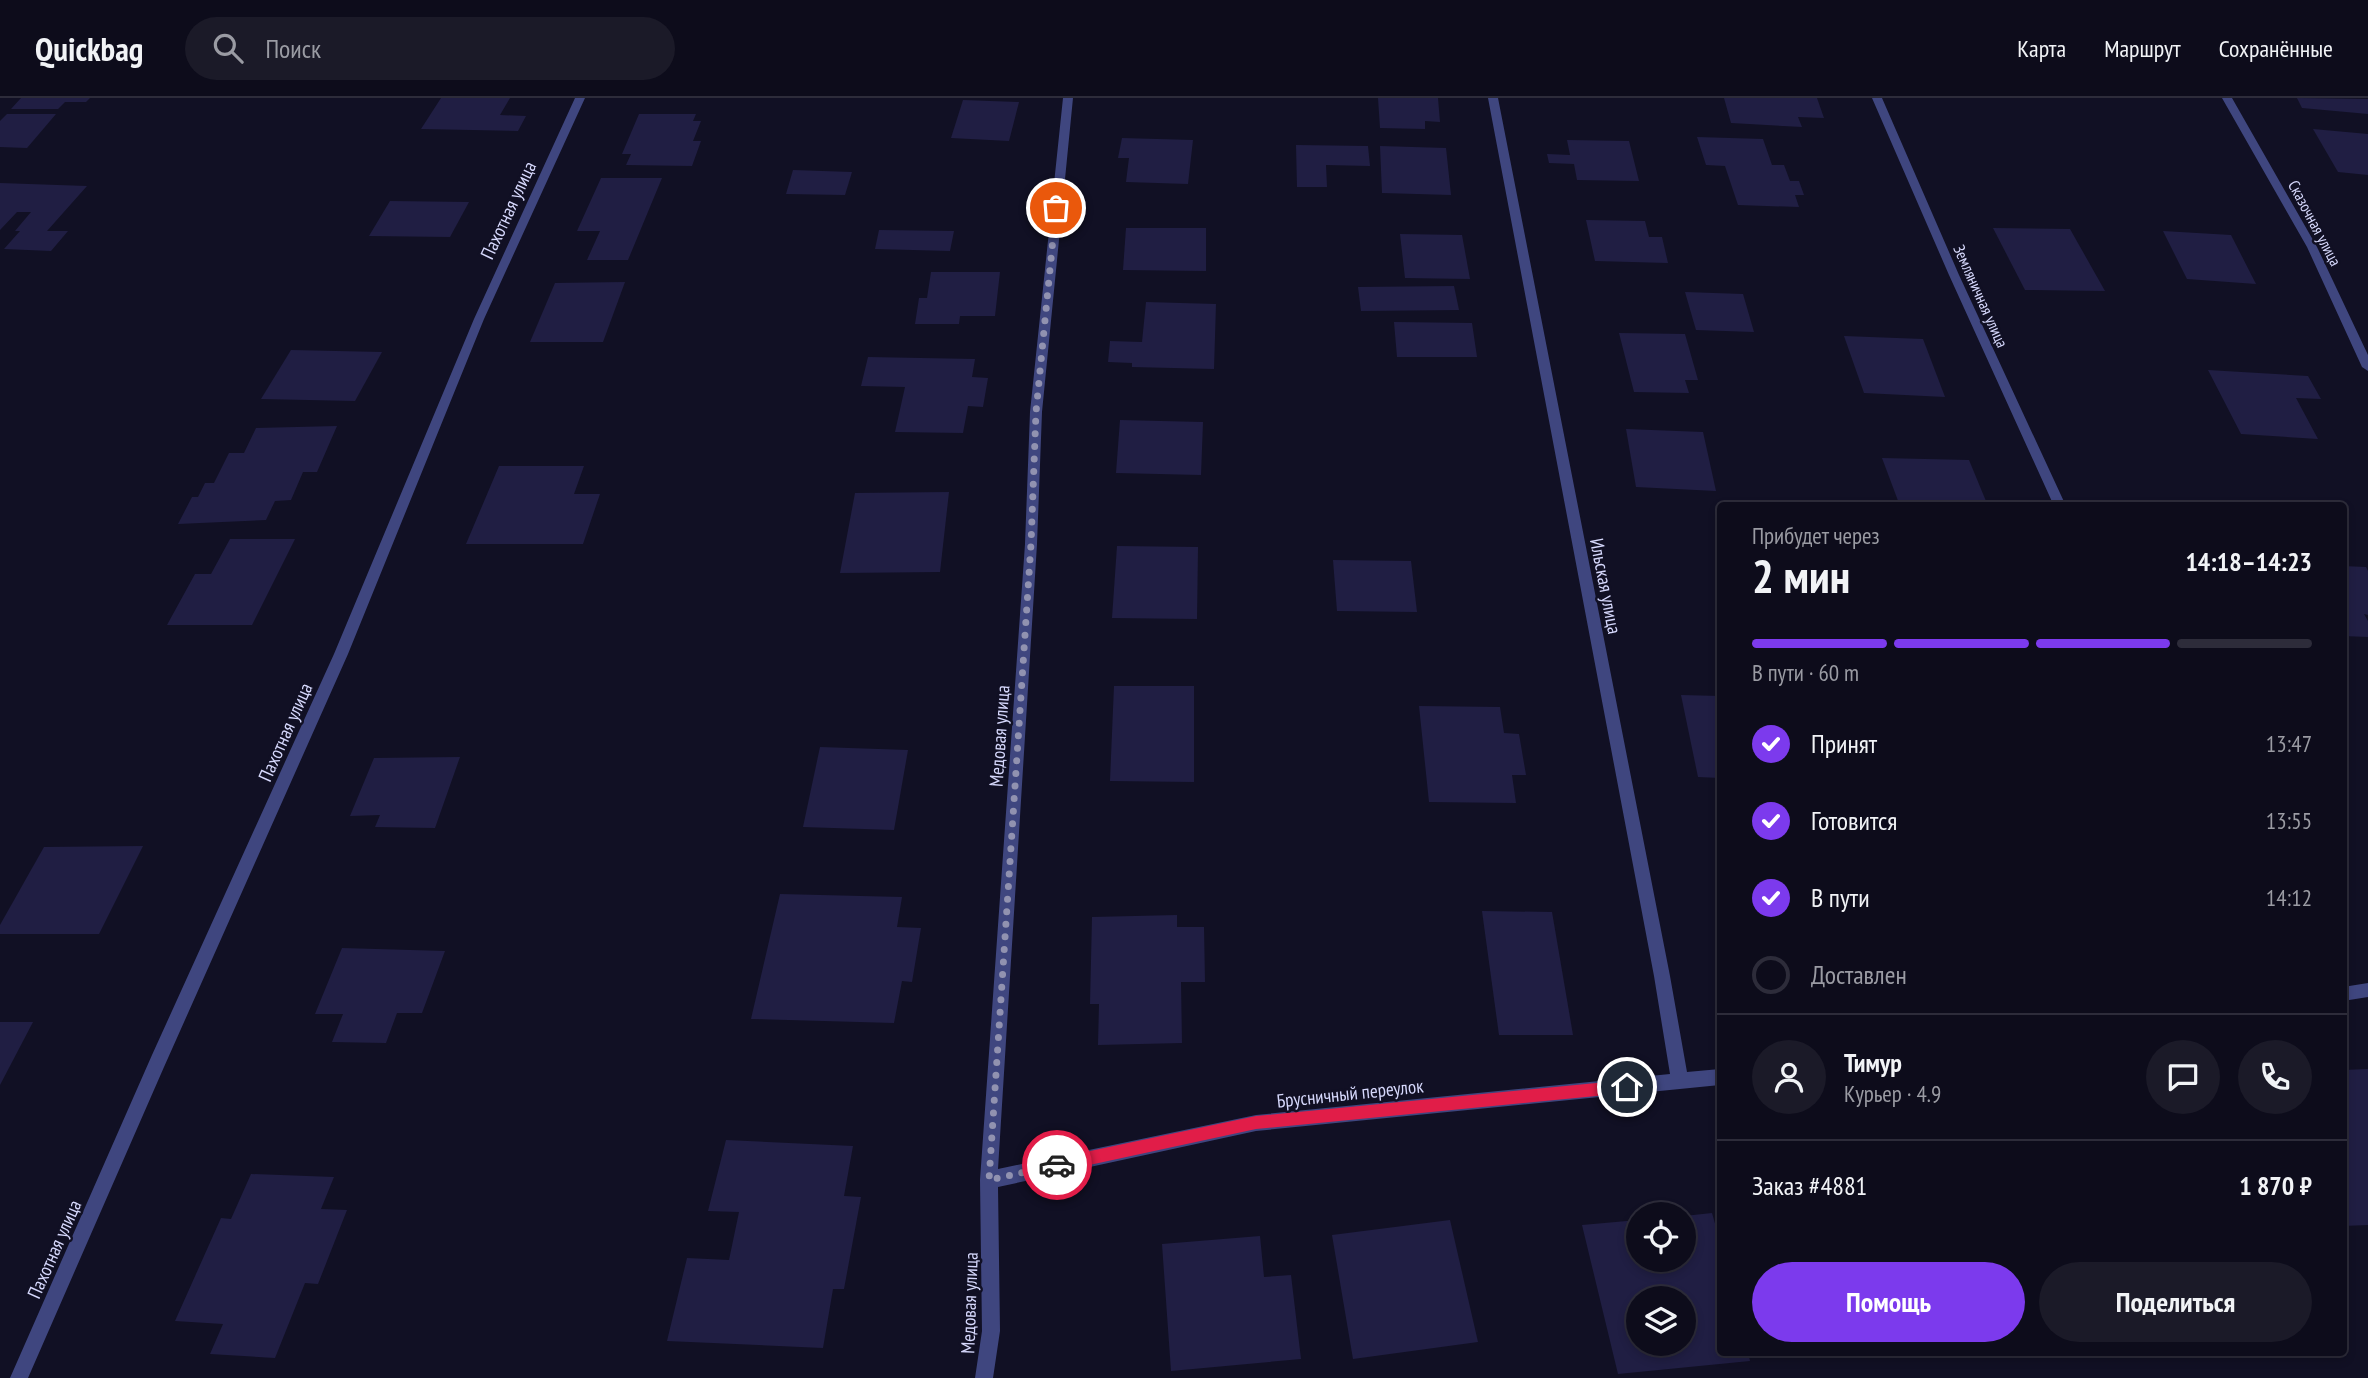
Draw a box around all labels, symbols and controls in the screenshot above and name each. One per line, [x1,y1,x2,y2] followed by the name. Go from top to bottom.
[185,17,675,80] search box
[35,27,143,70] text: Quickbag
[209,29,247,67] icon: search
[265,32,321,65] text: Поиск
[2017,33,2066,64] text: Карта
[2104,33,2181,64] text: Маршрут
[2219,33,2333,64] text: Сохранённые
[475,157,541,263] street label: Пахотная улица
[2284,177,2346,269] street label: Сказочная улица
[1026,178,1086,238] pin
[1037,189,1075,227] icon: bag
[1949,241,2013,351] street label: Земляничная улица
[1752,521,1880,550] text: Прибудет через
[1585,536,1627,636] street label: Ильская улица
[2185,545,2312,578] text: 14:18–14:23
[1752,546,1850,606] text: 2 мин
[1752,658,1859,687] text: В пути · 60 m
[253,679,317,785] street label: Пахотная улица
[983,684,1015,788] street label: Медовая улица
[1752,725,1790,763] icon: check
[1811,727,1877,760] text: Принят
[2266,729,2312,758] text: 13:47
[1752,802,1790,840] icon: check
[1811,804,1897,837] text: Готовится
[2266,806,2312,835] text: 13:55
[1752,879,1790,917] icon: check
[1811,881,1870,914] text: В пути
[2266,883,2312,912] text: 14:12
[1811,958,1907,991] text: Доставлен
[1752,1040,1826,1114] button: person
[2146,1040,2220,1114] button: chat
[2238,1040,2312,1114] button: phone
[1844,1046,1902,1079] text: Тимур
[1597,1057,1657,1117] pin
[1608,1068,1646,1106] icon: home
[1275,1073,1425,1113] street label: Брусничный переулок
[1844,1079,1941,1108] text: Курьер · 4.9
[1022,1130,1092,1200] courier
[1038,1146,1076,1184] icon: car
[1752,1169,1867,1202] text: Заказ #4881
[2239,1169,2312,1202] text: 1 870 ₽
[22,1196,86,1302] street label: Пахотная улица
[1626,1202,1696,1356] map controls
[1626,1202,1696,1272] button: locate
[955,1252,983,1354] street label: Медовая улица
[1752,1262,2025,1342] button: Помощь
[2039,1262,2312,1342] button: Поделиться
[1626,1286,1696,1356] button: layers

